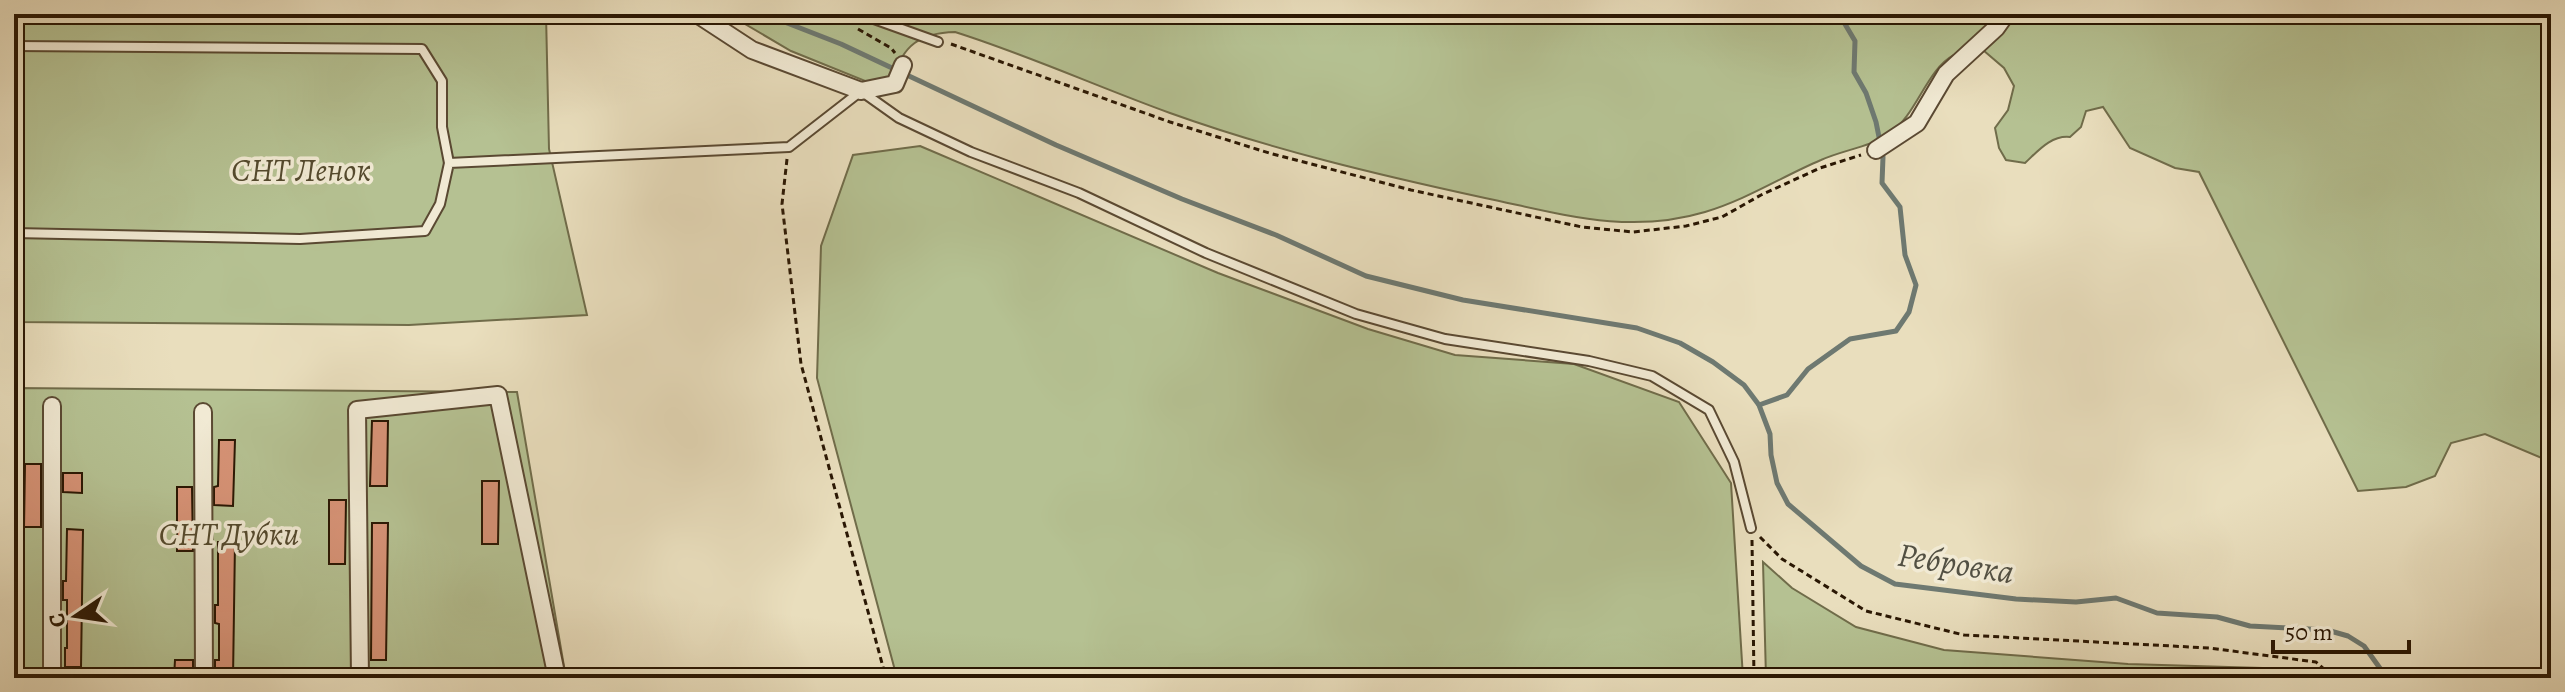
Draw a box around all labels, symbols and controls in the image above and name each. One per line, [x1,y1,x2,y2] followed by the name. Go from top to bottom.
[231,148,371,192] park label: СНТ Ленок
[159,512,299,556] park label: СНТ Дубки
[1894,531,2018,595] water label: Ребровка
[36,576,116,656] north arrow
[2273,604,2409,654] scale bar
[41,610,74,630] text: С
[2285,616,2333,648] text: 50 m

